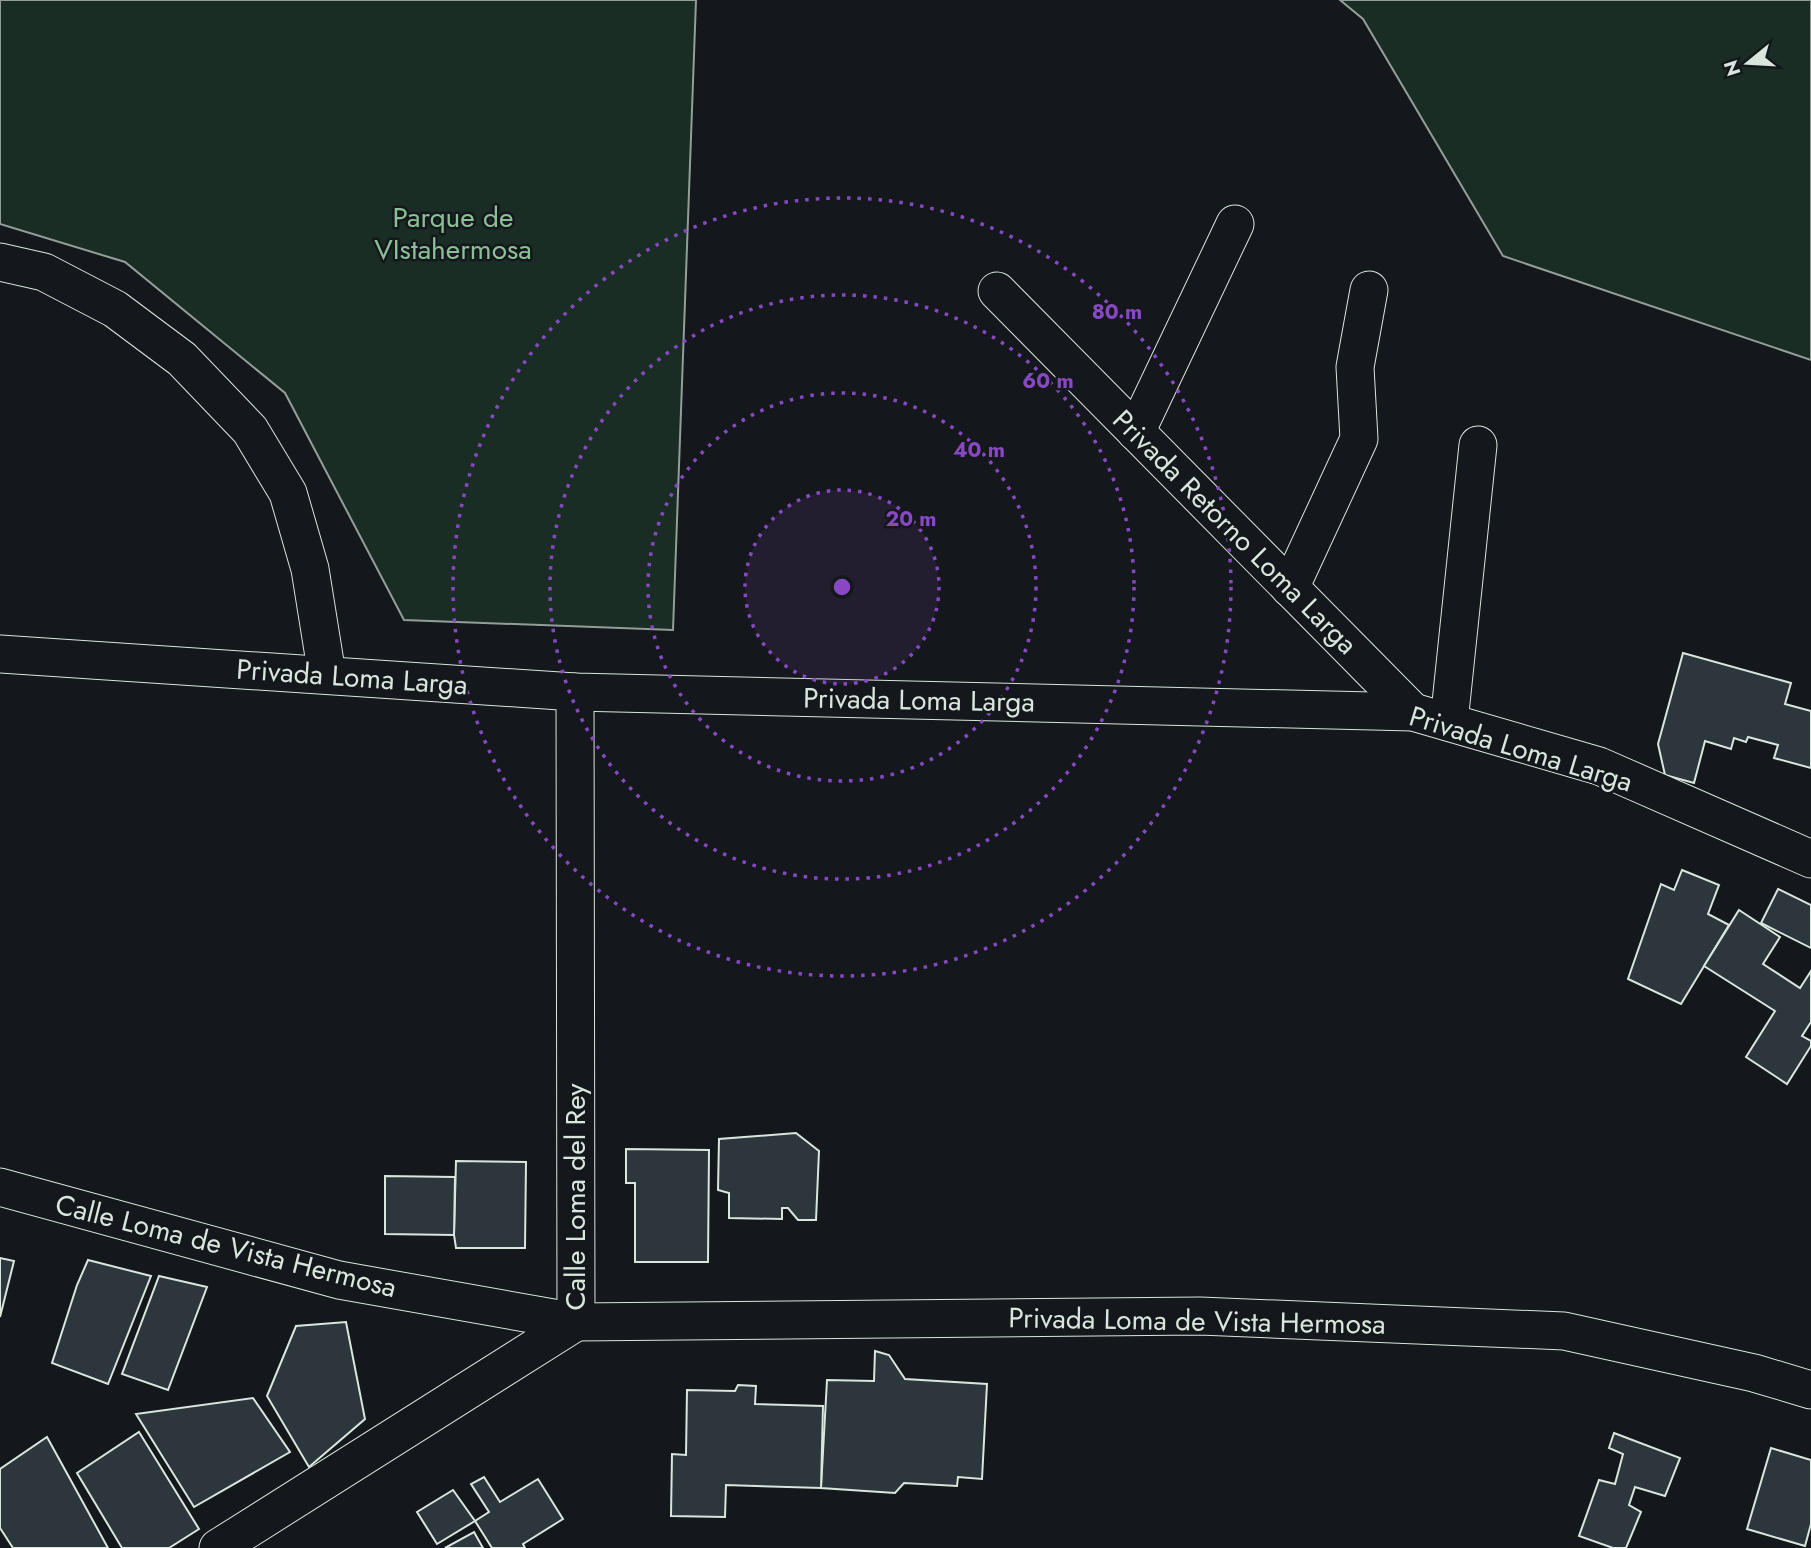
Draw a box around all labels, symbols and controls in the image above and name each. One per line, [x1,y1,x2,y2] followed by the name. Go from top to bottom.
[1713,28,1783,98] north arrow
[1717,57,1747,79] text: N
[374,197,532,270] park label: Parque de VIstahermosa
[1092,297,1142,327] text: 80 m
[1022,366,1074,396] text: 60 m
[1103,400,1367,664] street label: Privada Retorno Loma Larga
[953,435,1005,465] text: 40 m
[885,504,937,534] text: 20 m
[830,575,854,599] centre of rings
[235,648,469,706] street label: Privada Loma Larga
[803,677,1035,723] street label: Privada Loma Larga
[1404,696,1638,802] street label: Privada Loma Larga
[555,1083,596,1311] street label: Calle Loma del Rey
[51,1184,401,1308] street label: Calle Loma de Vista Hermosa
[1008,1297,1386,1345] street label: Privada Loma de Vista Hermosa

